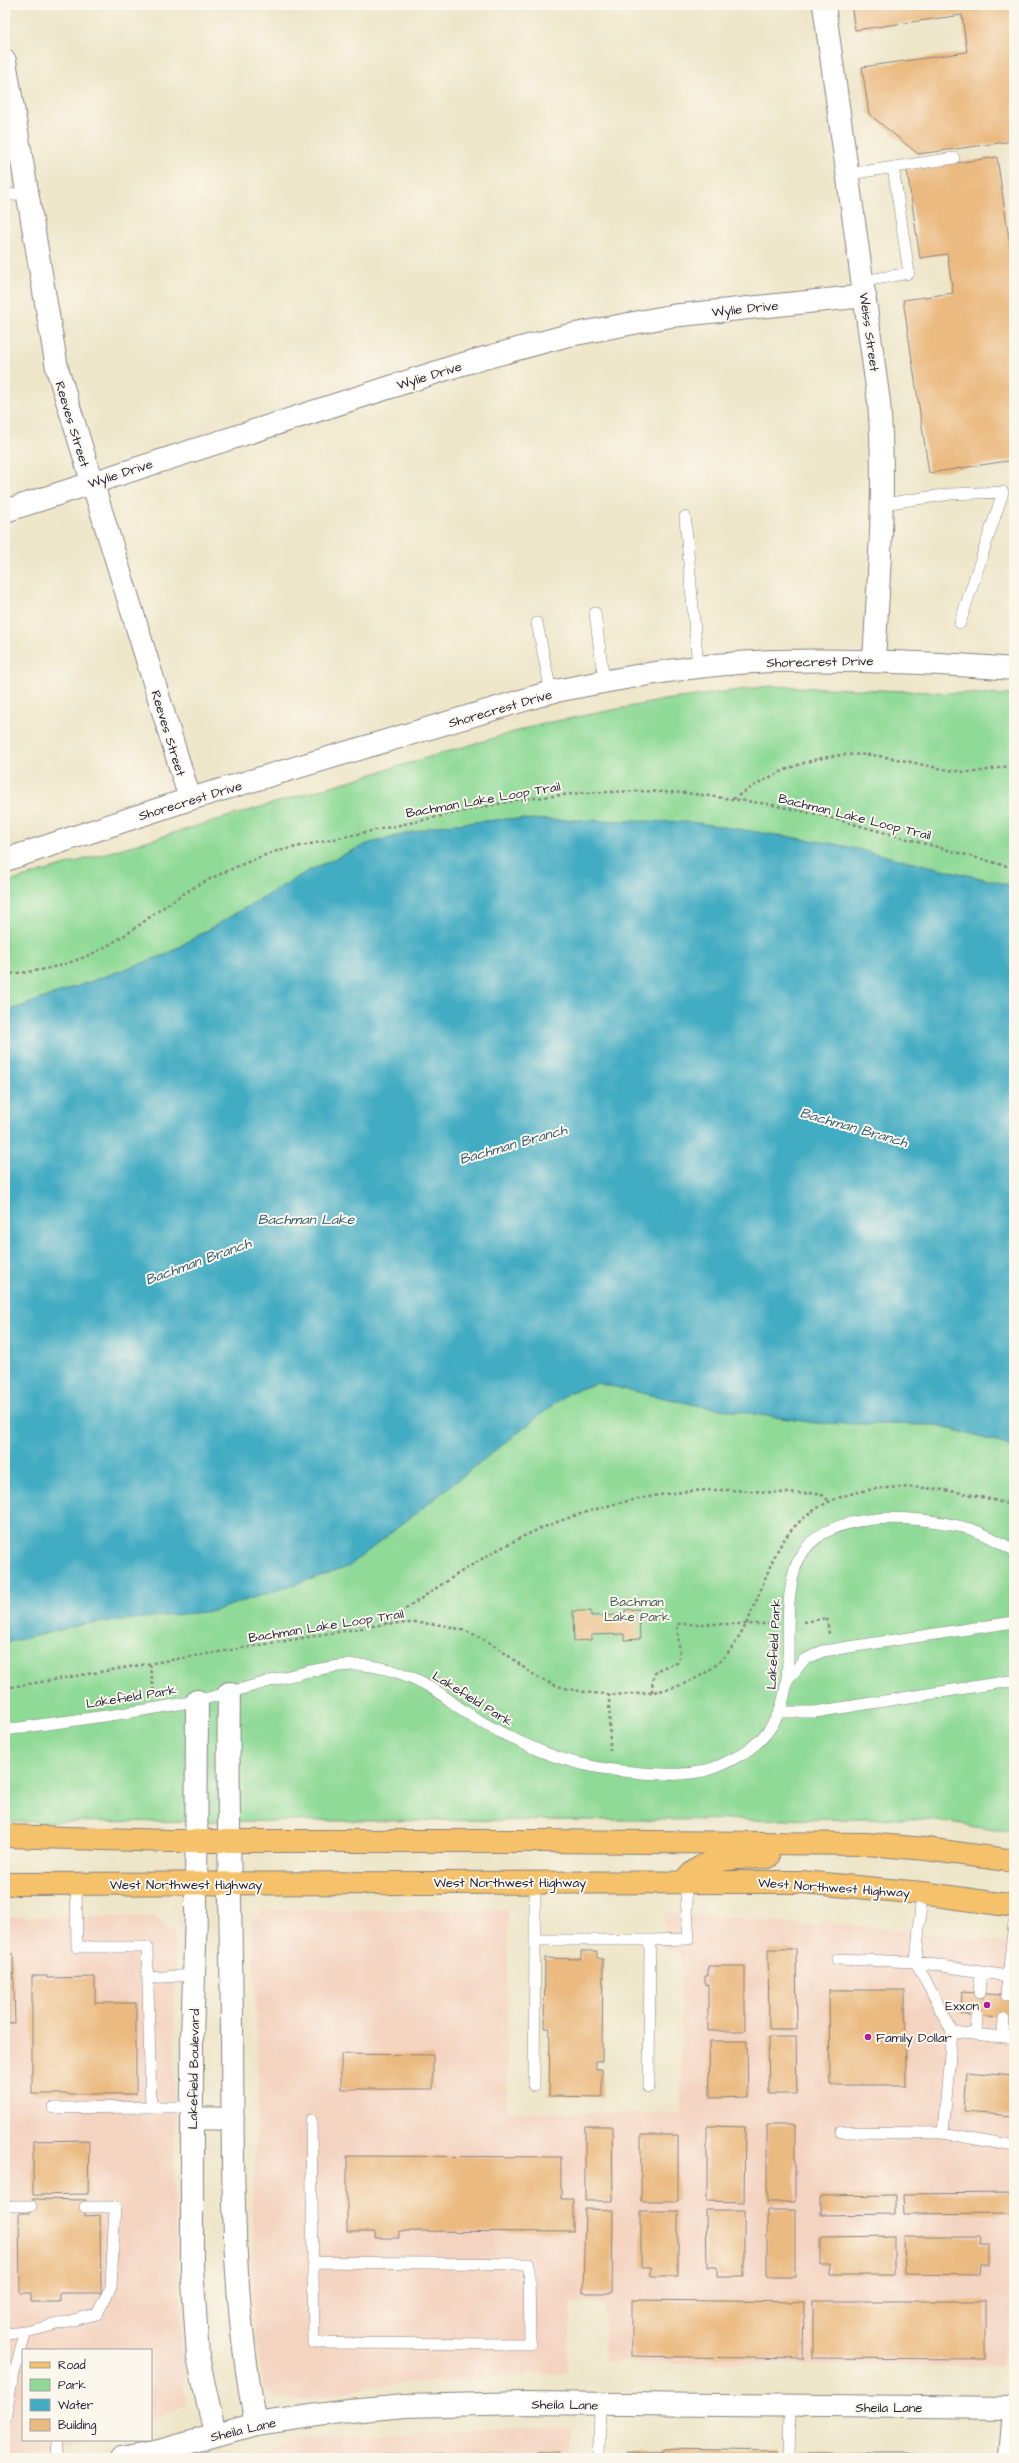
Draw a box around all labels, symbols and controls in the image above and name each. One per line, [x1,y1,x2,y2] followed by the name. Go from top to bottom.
[855,291,884,374] street label: Weiss Street
[711,297,779,322] street label: Wylie Drive
[395,358,464,395] street label: Wylie Drive
[50,379,94,470] street label: Reeves Street
[86,455,155,494] street label: Wylie Drive
[766,652,874,672] street label: Shorecrest Drive
[446,686,554,732] street label: Shorecrest Drive
[146,688,190,779] street label: Reeves Street
[136,777,244,825] street label: Shorecrest Drive
[404,778,562,822] street label: Bachman Lake Loop Trail
[777,789,933,845] street label: Bachman Lake Loop Trail
[798,1103,911,1153] water label: Bachman Branch
[457,1120,570,1170] water label: Bachman Branch
[258,1210,356,1230] water label: Bachman Lake
[143,1233,255,1290] water label: Bachman Branch
[604,1593,670,1626] park label: Bachman Lake Park
[763,1598,785,1690] street label: Lakefield Park
[247,1605,405,1647] street label: Bachman Lake Loop Trail
[429,1667,516,1731] street label: Lakefield Park
[85,1681,178,1713] street label: Lakefield Park
[434,1874,586,1893] street label: West Northwest Highway
[757,1874,911,1903] street label: West Northwest Highway
[110,1876,262,1895] street label: West Northwest Highway
[945,1997,979,2015] place label: Exxon
[982,2000,992,2010] marker: Exxon
[184,2008,204,2130] street label: Lakefield Boulevard
[876,2029,952,2048] place label: Family Dollar
[863,2032,873,2042] marker: Family Dollar
[22,2349,152,2441] legend
[58,2357,86,2374] text: Road
[58,2377,86,2394] text: Park
[531,2395,599,2415] street label: Sheila Lane
[58,2397,94,2414] text: Water
[856,2399,922,2417] street label: Sheila Lane
[209,2414,278,2446] street label: Sheila Lane
[58,2417,96,2435] text: Building

